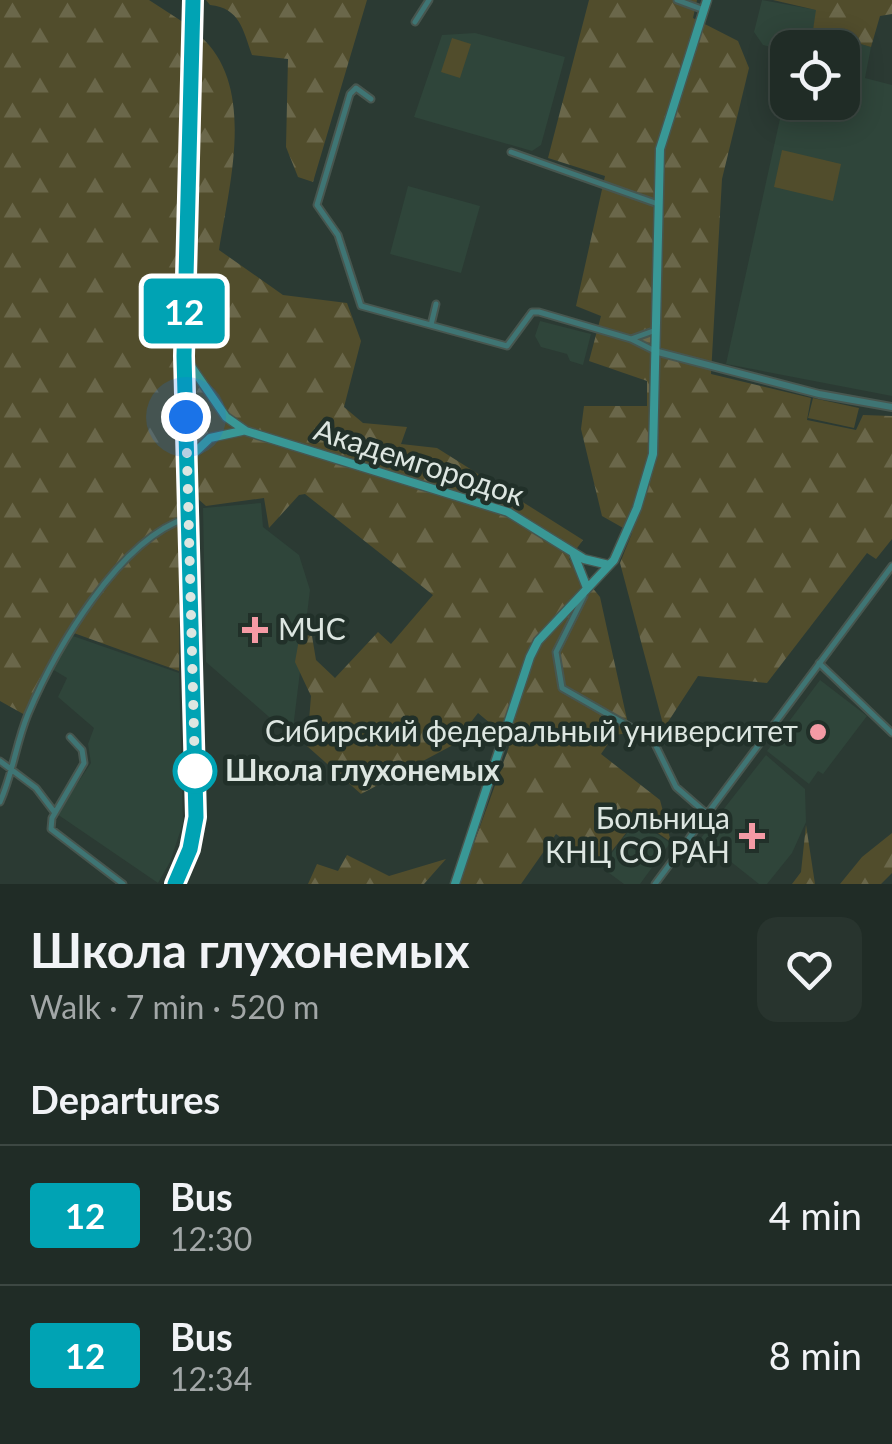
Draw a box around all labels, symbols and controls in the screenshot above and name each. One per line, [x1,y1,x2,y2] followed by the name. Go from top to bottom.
[770,30,860,120] map controls
[770,30,860,120] button: locate
[139,278,229,344] line badge: 12
[164,290,204,332] text: 12
[161,392,211,442] your location
[310,410,530,512] street label: Академгородок
[278,610,346,646] place label: МЧС
[242,617,268,643] marker: МЧС
[265,712,798,748] place label: Сибирский федеральный университет
[807,721,829,743] marker: Сибирский федеральный университет
[174,750,216,792] marker: Школа глухонемых
[225,751,500,787] place label: Школа глухонемых
[545,799,730,869] place label: Больница КНЦ СО РАН
[739,823,765,849] marker: Больница КНЦ СО РАН
[757,917,862,1022] button: heart
[30,921,469,978] text: Школа глухонемых
[30,987,319,1026] text: Walk · 7 min · 520 m
[30,1076,220,1122] text: Departures
[170,1173,233,1219] text: Bus
[769,1192,862,1238] text: 4 min
[65,1194,105,1236] text: 12
[170,1219,252,1258] text: 12:30
[170,1313,233,1359] text: Bus
[769,1332,862,1378] text: 8 min
[65,1334,105,1376] text: 12
[170,1359,252,1398] text: 12:34

